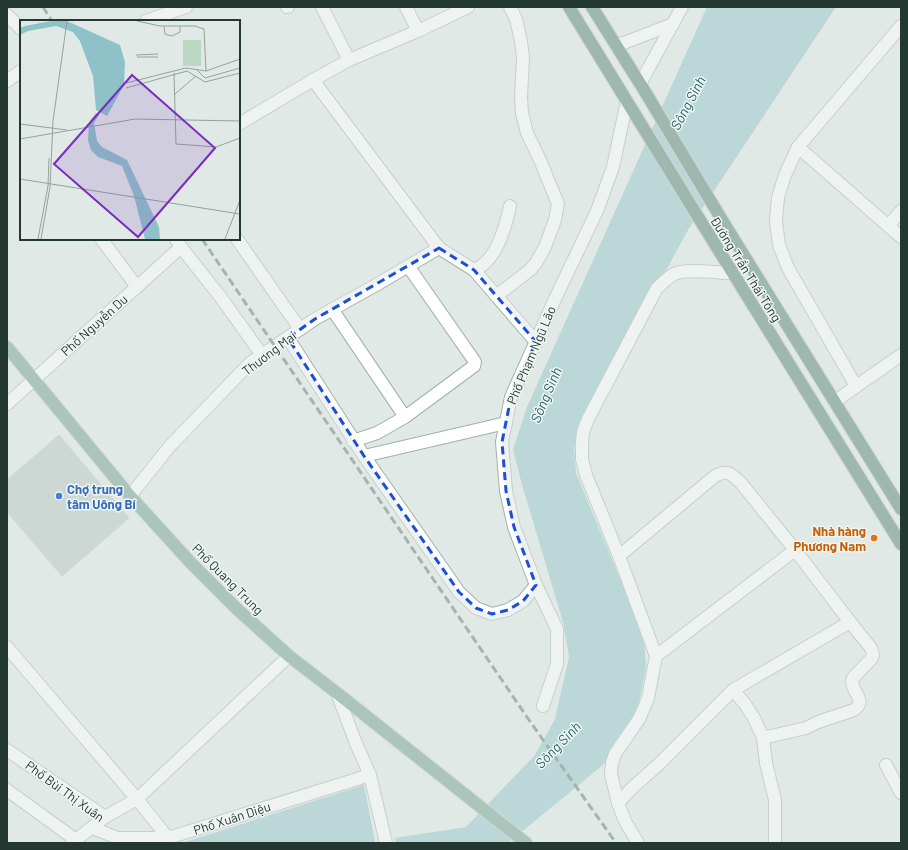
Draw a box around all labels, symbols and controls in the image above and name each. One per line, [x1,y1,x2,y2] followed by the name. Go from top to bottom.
[20,20,240,240] inset map
[666,73,709,133] water label: Sông Sinh
[707,213,785,325] street label: Đường Trần Thái Tông
[57,291,131,359] street label: Phố Nguyễn Du
[503,303,559,407] street label: Phố Phạm Ngũ Lão
[239,327,299,379] street label: Thương Mại
[526,365,565,425] water label: Sông Sinh
[67,481,137,512] place label: Chợ trung tâm Uông Bí
[54,491,64,501] marker: Chợ trung tâm Uông Bí
[794,523,866,554] place label: Nhà hàng Phương Nam
[869,533,879,543] marker: Nhà hàng Phương Nam
[189,540,267,618] street label: Phố Quang Trung
[531,718,584,772] water label: Sông Sinh
[22,757,108,825] street label: Phố Bùi Thị Xuân
[191,798,273,838] street label: Phố Xuân Diệu

